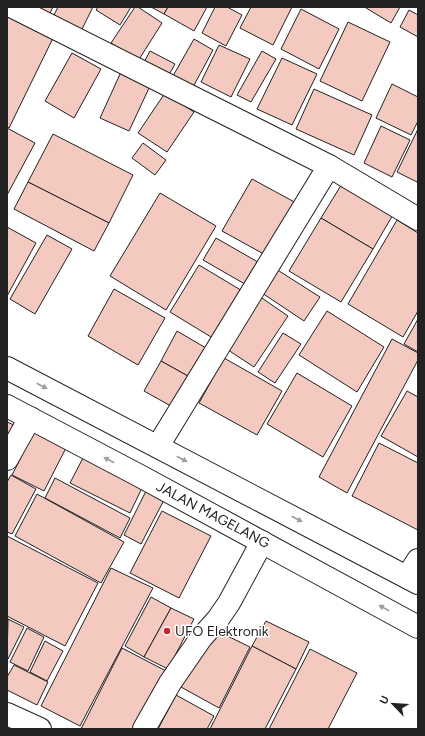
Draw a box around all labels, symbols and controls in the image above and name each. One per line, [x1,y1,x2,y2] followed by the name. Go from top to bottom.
[36,383,47,389] one-way arrow
[176,455,188,462] one-way arrow
[103,456,115,463] one-way arrow
[153,478,273,552] street label: JALAN MAGELANG
[291,516,303,523] one-way arrow
[378,604,390,611] one-way arrow
[175,623,269,640] place label: UFO Elektronik
[162,626,172,636] marker: UFO Elektronik
[373,684,413,724] north arrow
[377,693,392,706] text: U

